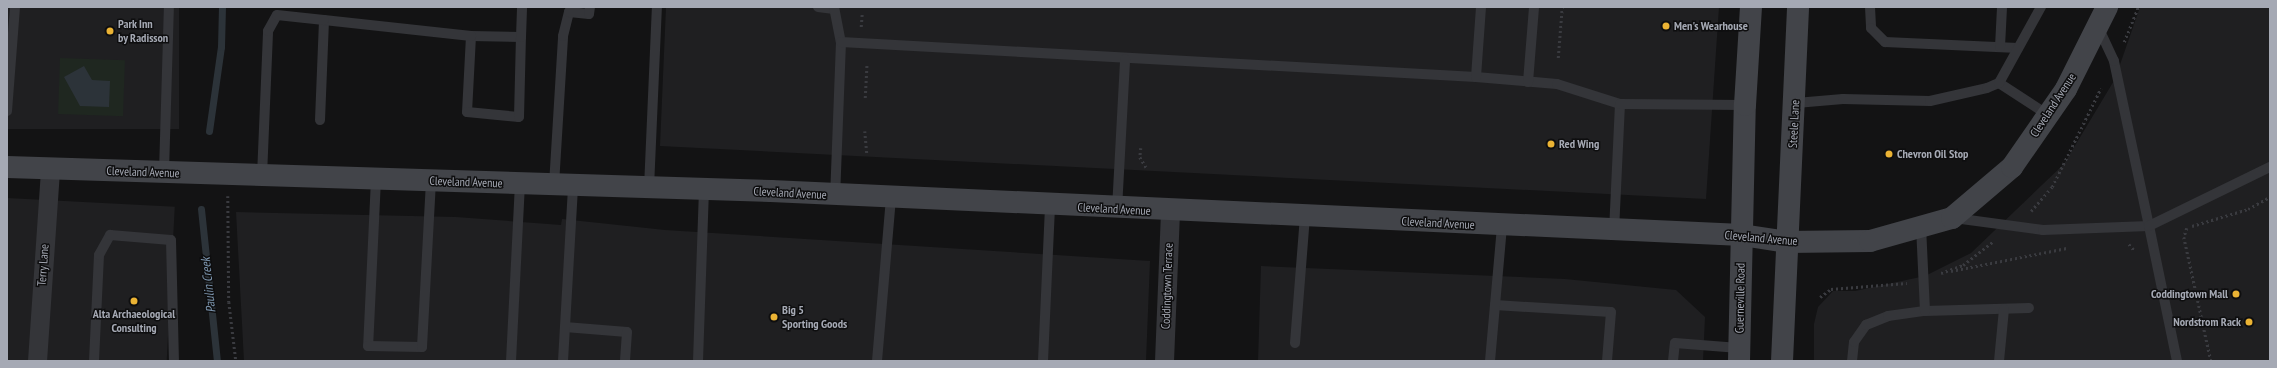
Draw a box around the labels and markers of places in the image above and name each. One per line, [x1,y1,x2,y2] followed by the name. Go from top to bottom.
[118,17,169,45] place label: Park Inn by Radisson
[1674,19,1748,33] place label: Men's Wearhouse
[1661,21,1671,31] marker: Men's Wearhouse
[105,26,115,36] marker: Park Inn by Radisson
[1559,137,1599,151] place label: Red Wing
[1546,139,1556,149] marker: Red Wing
[1897,147,1969,161] place label: Chevron Oil Stop
[1884,149,1894,159] marker: Chevron Oil Stop
[2151,287,2228,301] place label: Coddingtown Mall
[2231,289,2241,299] marker: Coddingtown Mall
[129,296,139,306] marker: Alta Archaeological Consulting
[782,303,847,331] place label: Big 5 Sporting Goods
[93,307,175,335] place label: Alta Archaeological Consulting
[769,312,779,322] marker: Big 5 Sporting Goods
[2173,315,2241,329] place label: Nordstrom Rack
[2244,317,2254,327] marker: Nordstrom Rack

